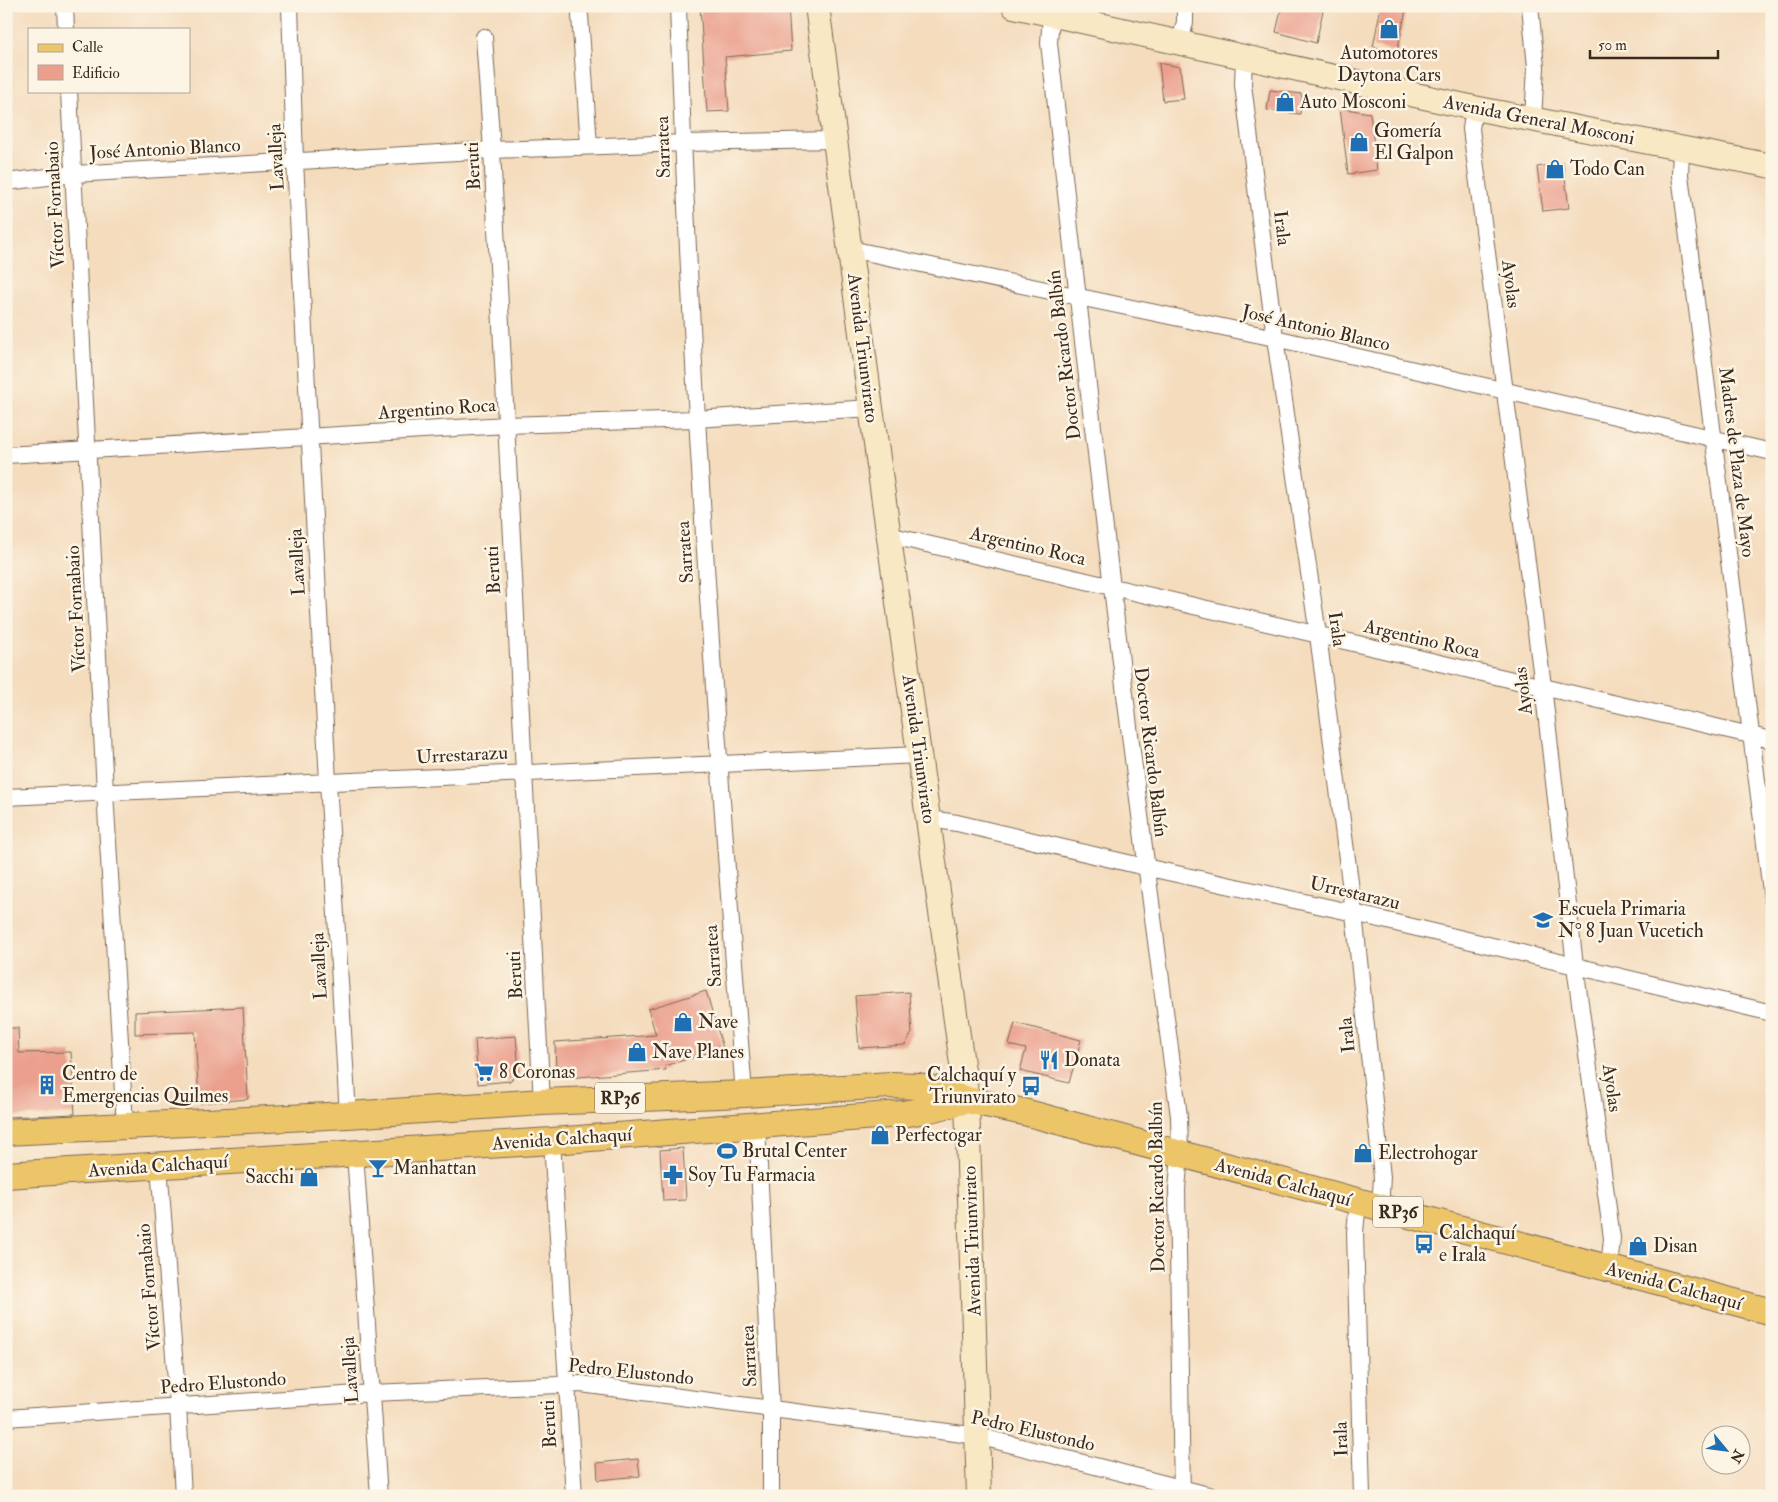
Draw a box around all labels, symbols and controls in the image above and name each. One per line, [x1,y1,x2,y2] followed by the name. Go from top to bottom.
[1378,18,1400,40] shop icon: Automotores Daytona Cars
[28,28,190,92] legend
[1590,28,1718,60] scale bar
[1598,36,1627,55] text: 50 m
[72,38,103,57] text: Calle
[1337,41,1441,87] place label: Automotores Daytona Cars
[72,64,120,83] text: Edificio
[1299,90,1406,114] place label: Auto Mosconi
[1440,90,1637,150] street label: Avenida General Mosconi
[1274,91,1296,113] shop icon: Auto Mosconi
[650,115,676,179] street label: Sarratea
[1374,119,1454,166] place label: Gomería El Galpon
[262,123,290,191] street label: Lavalleja
[1348,131,1370,153] shop icon: Gomería El Galpon
[88,133,241,165] street label: José Antonio Blanco
[40,141,70,269] street label: Víctor Fornabaio
[460,141,486,191] street label: Beruti
[1570,157,1645,181] place label: Todo Can
[1544,158,1566,180] shop icon: Todo Can
[1268,209,1296,247] street label: Irala
[1496,258,1526,309] street label: Ayolas
[1042,268,1086,441] street label: Doctor Ricardo Balbín
[842,271,884,424] street label: Avenida Triunvirato
[1239,299,1392,357] street label: José Antonio Blanco
[1713,365,1761,559] street label: Madres de Plaza de Mayo
[376,393,497,425] street label: Argentino Roca
[671,520,699,584] street label: Sarratea
[967,521,1088,571] street label: Argentino Roca
[283,528,311,596] street label: Lavalleja
[61,545,91,673] street label: Víctor Fornabaio
[480,545,506,595] street label: Beruti
[1323,610,1351,648] street label: Irala
[1361,614,1482,664] street label: Argentino Roca
[1129,666,1173,839] street label: Doctor Ricardo Balbín
[1508,666,1538,717] street label: Ayolas
[897,672,941,825] street label: Avenida Triunvirato
[415,741,509,769] street label: Urrestarazu
[1308,871,1403,915] street label: Urrestarazu
[1558,897,1704,943] place label: Escuela Primaria N° 8 Juan Vucetich
[1532,909,1554,931] school or university icon: Escuela Primaria N° 8 Juan Vucetich
[699,924,727,988] street label: Sarratea
[305,932,333,1000] street label: Lavalleja
[502,950,528,1000] street label: Beruti
[698,1010,738,1034] place label: Nave
[672,1011,694,1033] shop icon: Nave
[1333,1016,1361,1054] street label: Irala
[652,1040,744,1064] place label: Nave Planes
[626,1041,648,1063] shop icon: Nave Planes
[1064,1048,1120,1072] place label: Donata
[1038,1049,1060,1071] restaurant icon: Donata
[499,1060,575,1084] place label: 8 Coronas
[473,1061,495,1083] supermarket icon: 8 Coronas
[62,1062,228,1108] place label: Centro de Emergencias Quilmes
[1597,1062,1627,1114] street label: Ayolas
[927,1063,1017,1109] place label: Calchaquí y Triunvirato
[36,1074,58,1096] building icon: Centro de Emergencias Quilmes
[1020,1075,1042,1097] bus stop icon: Calchaquí y Triunvirato
[595,1082,645,1114] road number: RP36
[1144,1101,1170,1273] street label: Doctor Ricardo Balbín
[490,1122,635,1156] street label: Avenida Calchaquí
[895,1123,982,1147] place label: Perfectogar
[869,1124,891,1146] shop icon: Perfectogar
[742,1139,847,1163] place label: Brutal Center
[716,1140,738,1162] sports icon: Brutal Center
[1378,1141,1478,1165] place label: Electrohogar
[1352,1142,1374,1164] shop icon: Electrohogar
[86,1149,231,1183] street label: Avenida Calchaquí
[1211,1152,1356,1212] street label: Avenida Calchaquí
[393,1156,477,1180] place label: Manhattan
[367,1157,389,1179] bar icon: Manhattan
[688,1163,816,1187] place label: Soy Tu Farmacia
[662,1164,684,1186] pharmacy icon: Soy Tu Farmacia
[245,1165,294,1189] place label: Sacchi
[957,1165,987,1318] street label: Avenida Triunvirato
[298,1166,320,1188] shop icon: Sacchi
[1373,1196,1423,1228] road number: RP36
[1439,1221,1518,1267] place label: Calchaquí e Irala
[131,1223,167,1351] street label: Víctor Fornabaio
[1413,1233,1435,1255] bus stop icon: Calchaquí e Irala
[1653,1234,1698,1258] place label: Disan
[1627,1235,1649,1257] shop icon: Disan
[1602,1256,1747,1316] street label: Avenida Calchaquí
[735,1324,763,1388] street label: Sarratea
[336,1336,364,1404] street label: Lavalleja
[567,1353,695,1391] street label: Pedro Elustondo
[159,1367,287,1399] street label: Pedro Elustondo
[536,1399,562,1449] street label: Beruti
[969,1405,1097,1457] street label: Pedro Elustondo
[1328,1421,1354,1457] street label: Irala
[1700,1424,1750,1474] north arrow
[1726,1446,1748,1466] text: N

